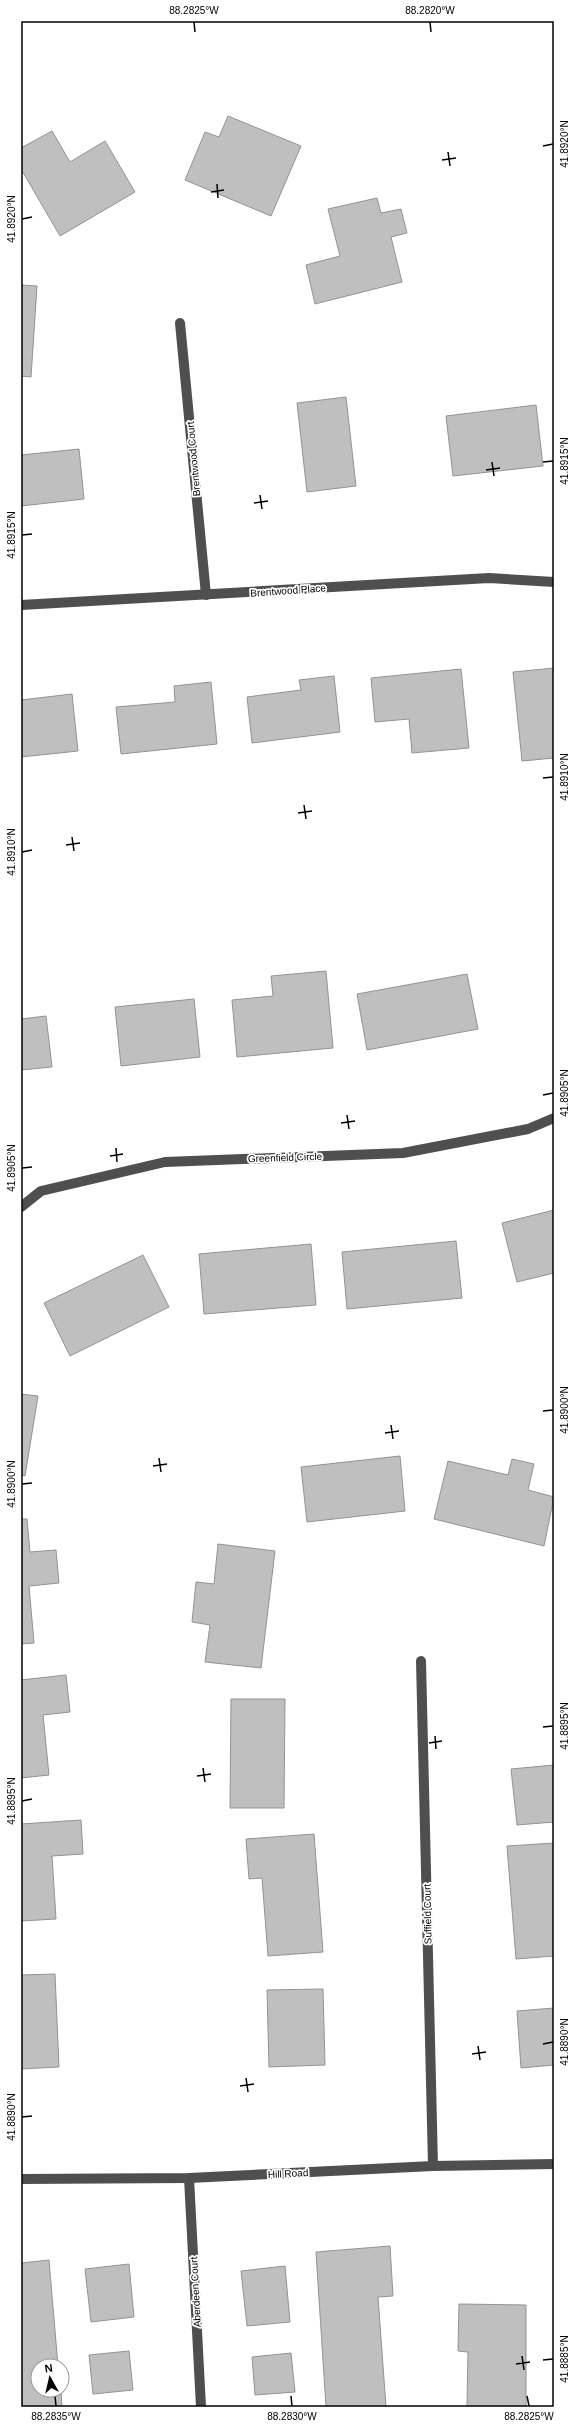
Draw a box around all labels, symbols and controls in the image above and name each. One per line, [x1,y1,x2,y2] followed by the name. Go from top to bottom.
[169,5,219,16] text: 88.2825°W
[405,5,455,16] text: 88.2820°W
[559,120,570,168] text: 41.8920°N
[6,195,17,243] text: 41.8920°N
[185,421,202,497] street label: Brentwood Court
[559,437,570,485] text: 41.8915°N
[6,511,17,559] text: 41.8915°N
[250,582,327,599] street label: Brentwood Place
[559,753,570,801] text: 41.8910°N
[6,828,17,876] text: 41.8910°N
[559,1069,570,1117] text: 41.8905°N
[6,1144,17,1192] text: 41.8905°N
[248,1151,323,1164] street label: Greenfield Circle
[559,1386,570,1434] text: 41.8900°N
[6,1460,17,1508] text: 41.8900°N
[559,1702,570,1750] text: 41.8895°N
[6,1777,17,1825] text: 41.8895°N
[421,1883,434,1944] street label: Suffield Court
[559,2018,570,2066] text: 41.8890°N
[6,2093,17,2141] text: 41.8890°N
[267,2167,309,2180] street label: Hill Road
[188,2256,203,2328] street label: Aberdeen Court
[559,2335,570,2383] text: 41.8885°N
[30,2358,70,2398] north arrow
[44,2362,53,2375] text: N
[31,2411,81,2422] text: 88.2835°W
[267,2411,317,2422] text: 88.2830°W
[504,2411,554,2422] text: 88.2825°W

